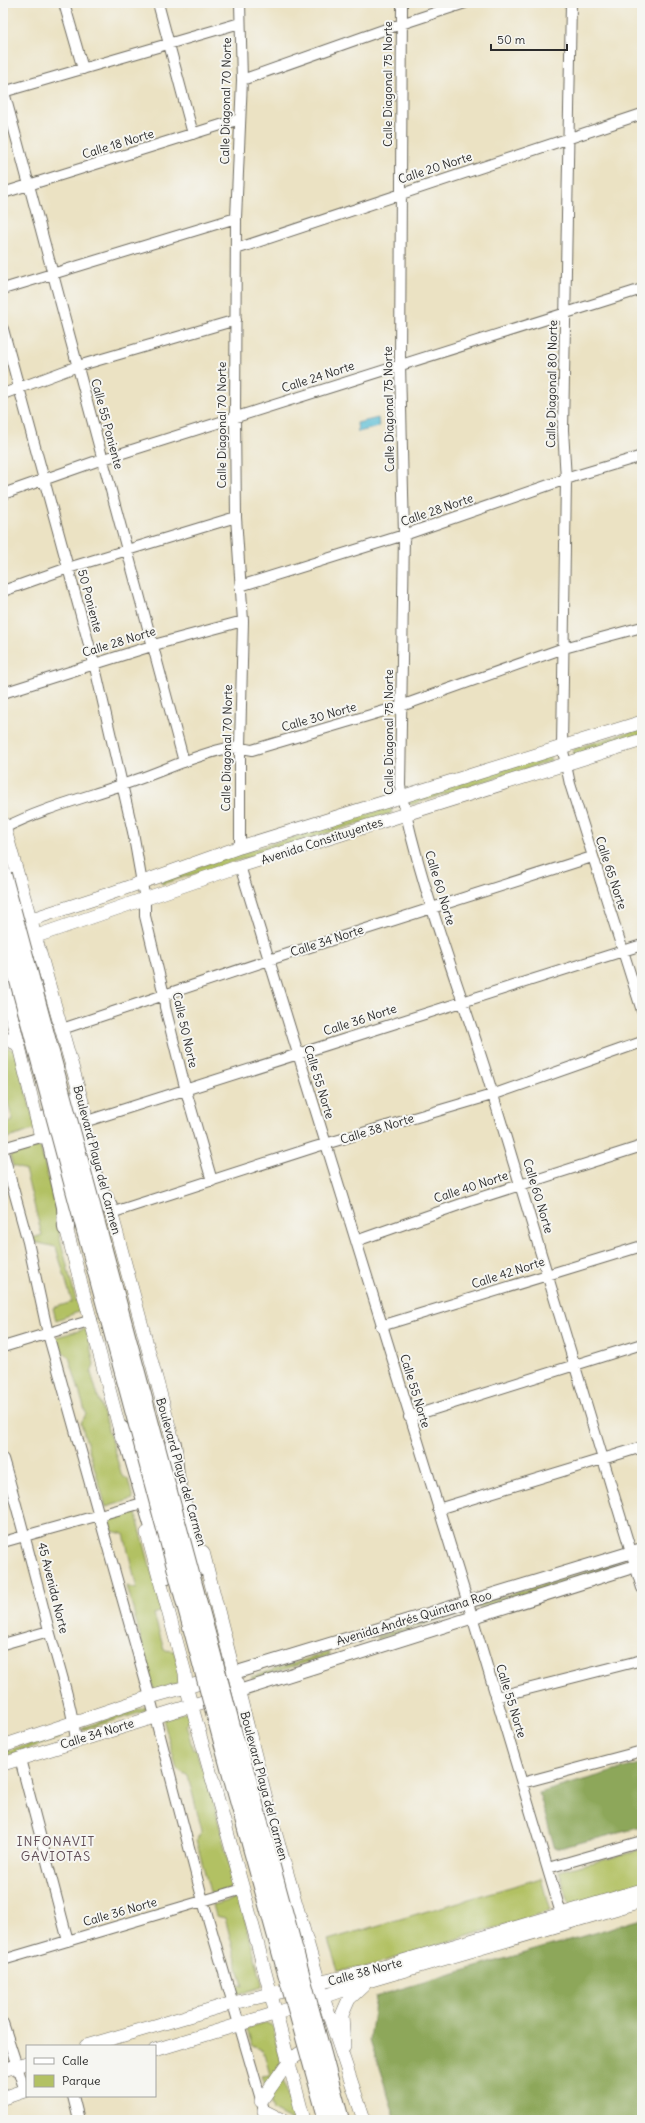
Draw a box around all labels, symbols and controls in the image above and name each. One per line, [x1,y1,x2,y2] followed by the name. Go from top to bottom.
[380,21,395,147] street label: Calle Diagonal 75 Norte
[491,26,567,52] scale bar
[497,32,526,47] text: 50 m
[217,37,234,165] street label: Calle Diagonal 70 Norte
[80,126,155,162] street label: Calle 18 Norte
[396,149,474,187] street label: Calle 20 Norte
[543,320,560,448] street label: Calle Diagonal 80 Norte
[380,346,397,472] street label: Calle Diagonal 75 Norte
[280,358,356,395] street label: Calle 24 Norte
[214,362,229,488] street label: Calle Diagonal 70 Norte
[88,377,127,471] street label: Calle 55 Poniente
[399,490,475,529] street label: Calle 28 Norte
[75,568,106,634] street label: 50 Poniente
[80,623,157,660] street label: Calle 28 Norte
[381,669,396,795] street label: Calle Diagonal 75 Norte
[218,684,235,812] street label: Calle Diagonal 70 Norte
[280,699,358,734] street label: Calle 30 Norte
[259,814,385,867] street label: Avenida Constituyentes
[593,834,630,911] street label: Calle 65 Norte
[422,849,459,927] street label: Calle 60 Norte
[288,922,365,959] street label: Calle 34 Norte
[169,991,201,1069] street label: Calle 50 Norte
[321,1001,398,1038] street label: Calle 36 Norte
[301,1043,338,1120] street label: Calle 55 Norte
[70,1084,125,1236] street label: Boulevard Playa del Carmen
[338,1110,415,1147] street label: Calle 38 Norte
[520,1157,557,1235] street label: Calle 60 Norte
[432,1167,510,1206] street label: Calle 40 Norte
[469,1254,546,1291] street label: Calle 42 Norte
[397,1352,434,1429] street label: Calle 55 Norte
[153,1396,210,1548] street label: Boulevard Playa del Carmen
[35,1541,72,1635] street label: 45 Avenida Norte
[334,1587,494,1648] street label: Avenida Andrés Quintana Roo
[493,1662,530,1739] street label: Calle 55 Norte
[237,1710,292,1862] street label: Boulevard Playa del Carmen
[58,1715,135,1752] street label: Calle 34 Norte
[17,1833,95,1865] district label: INFONAVIT GAVIOTAS
[81,1894,159,1929] street label: Calle 36 Norte
[326,1954,404,1989] street label: Calle 38 Norte
[26,2045,156,2097] legend
[62,2053,89,2068] text: Calle
[62,2073,101,2088] text: Parque

